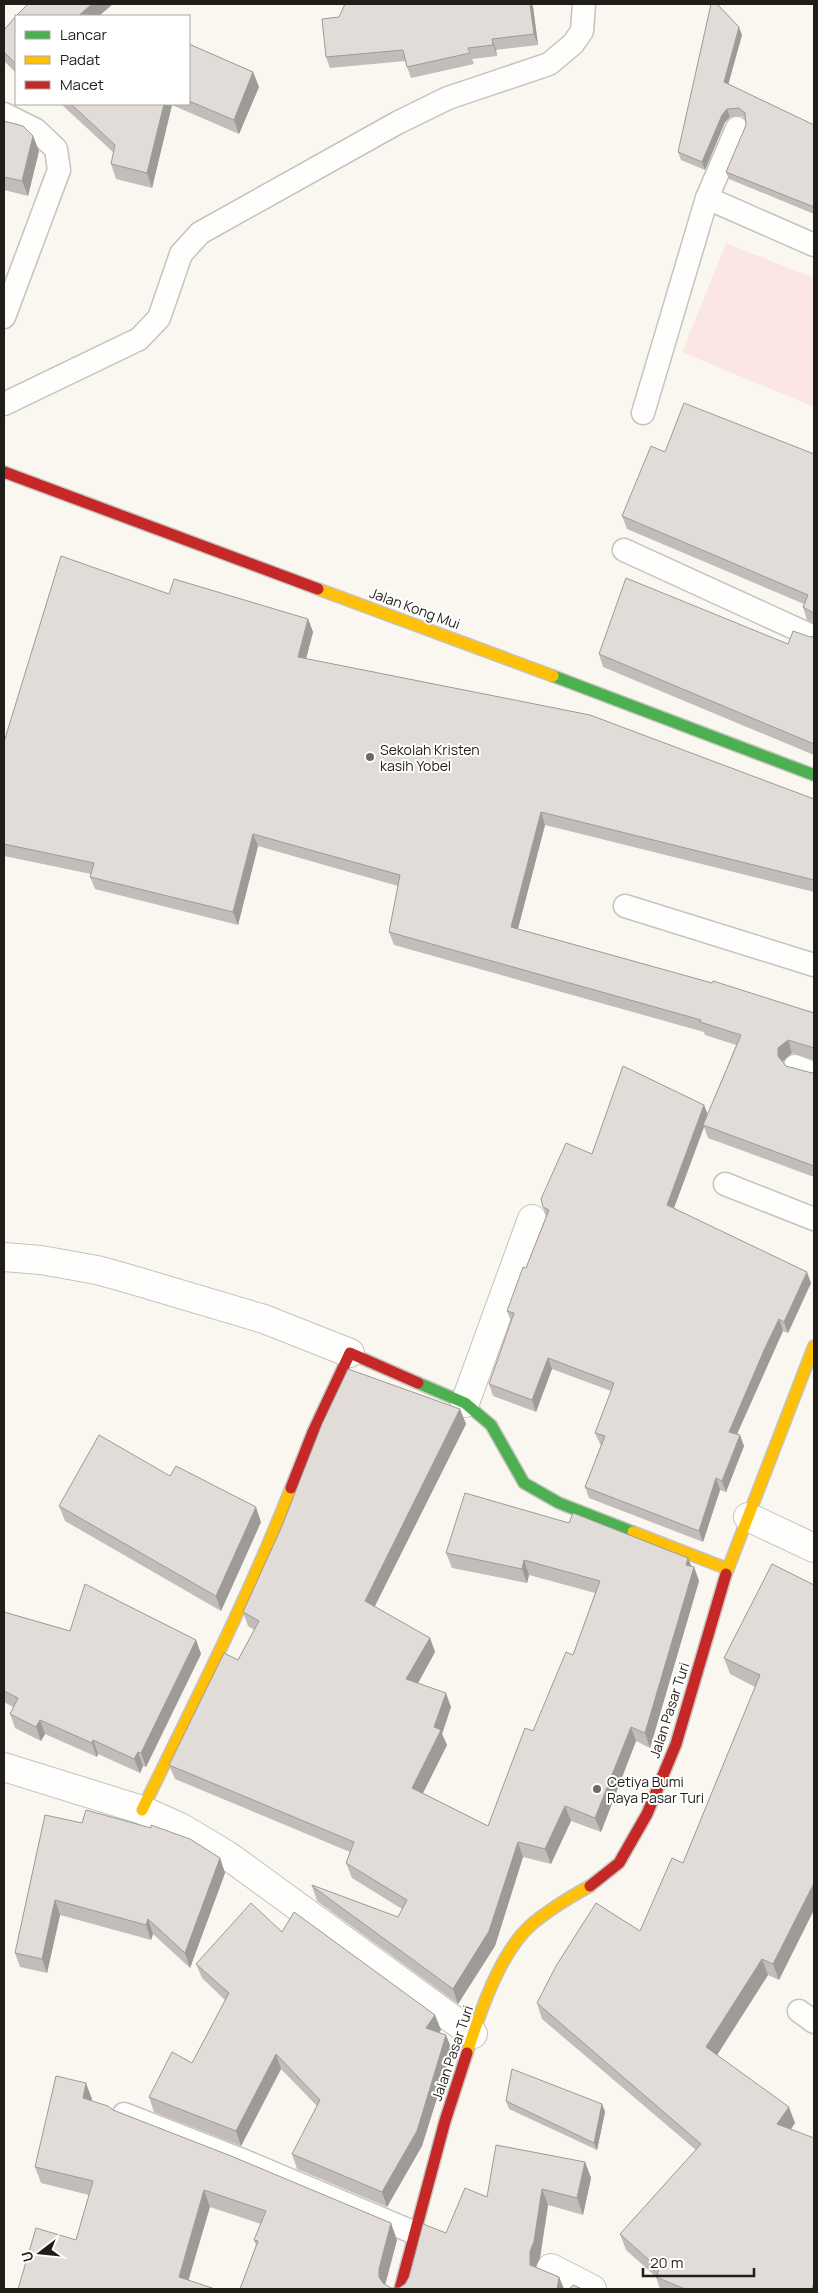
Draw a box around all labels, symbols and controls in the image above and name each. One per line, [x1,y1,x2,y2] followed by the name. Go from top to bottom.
[15,15,190,105] legend
[60,24,107,45] text: Lancar
[60,49,100,70] text: Padat
[60,74,104,95] text: Macet
[367,583,463,633] street label: Jalan Kong Mui
[380,740,480,775] place label: Sekolah Kristen kasih Yobel
[364,751,376,763] marker: Sekolah Kristen kasih Yobel
[645,1660,693,1760] street label: Jalan Pasar Turi
[607,1772,704,1807] place label: Cetiya Bumi Raya Pasar Turi
[591,1783,603,1795] marker: Cetiya Bumi Raya Pasar Turi
[427,2003,477,2103] street label: Jalan Pasar Turi
[15,2228,65,2278] north arrow
[643,2246,754,2278] scale bar
[16,2249,38,2264] text: U
[650,2252,683,2273] text: 20 m

